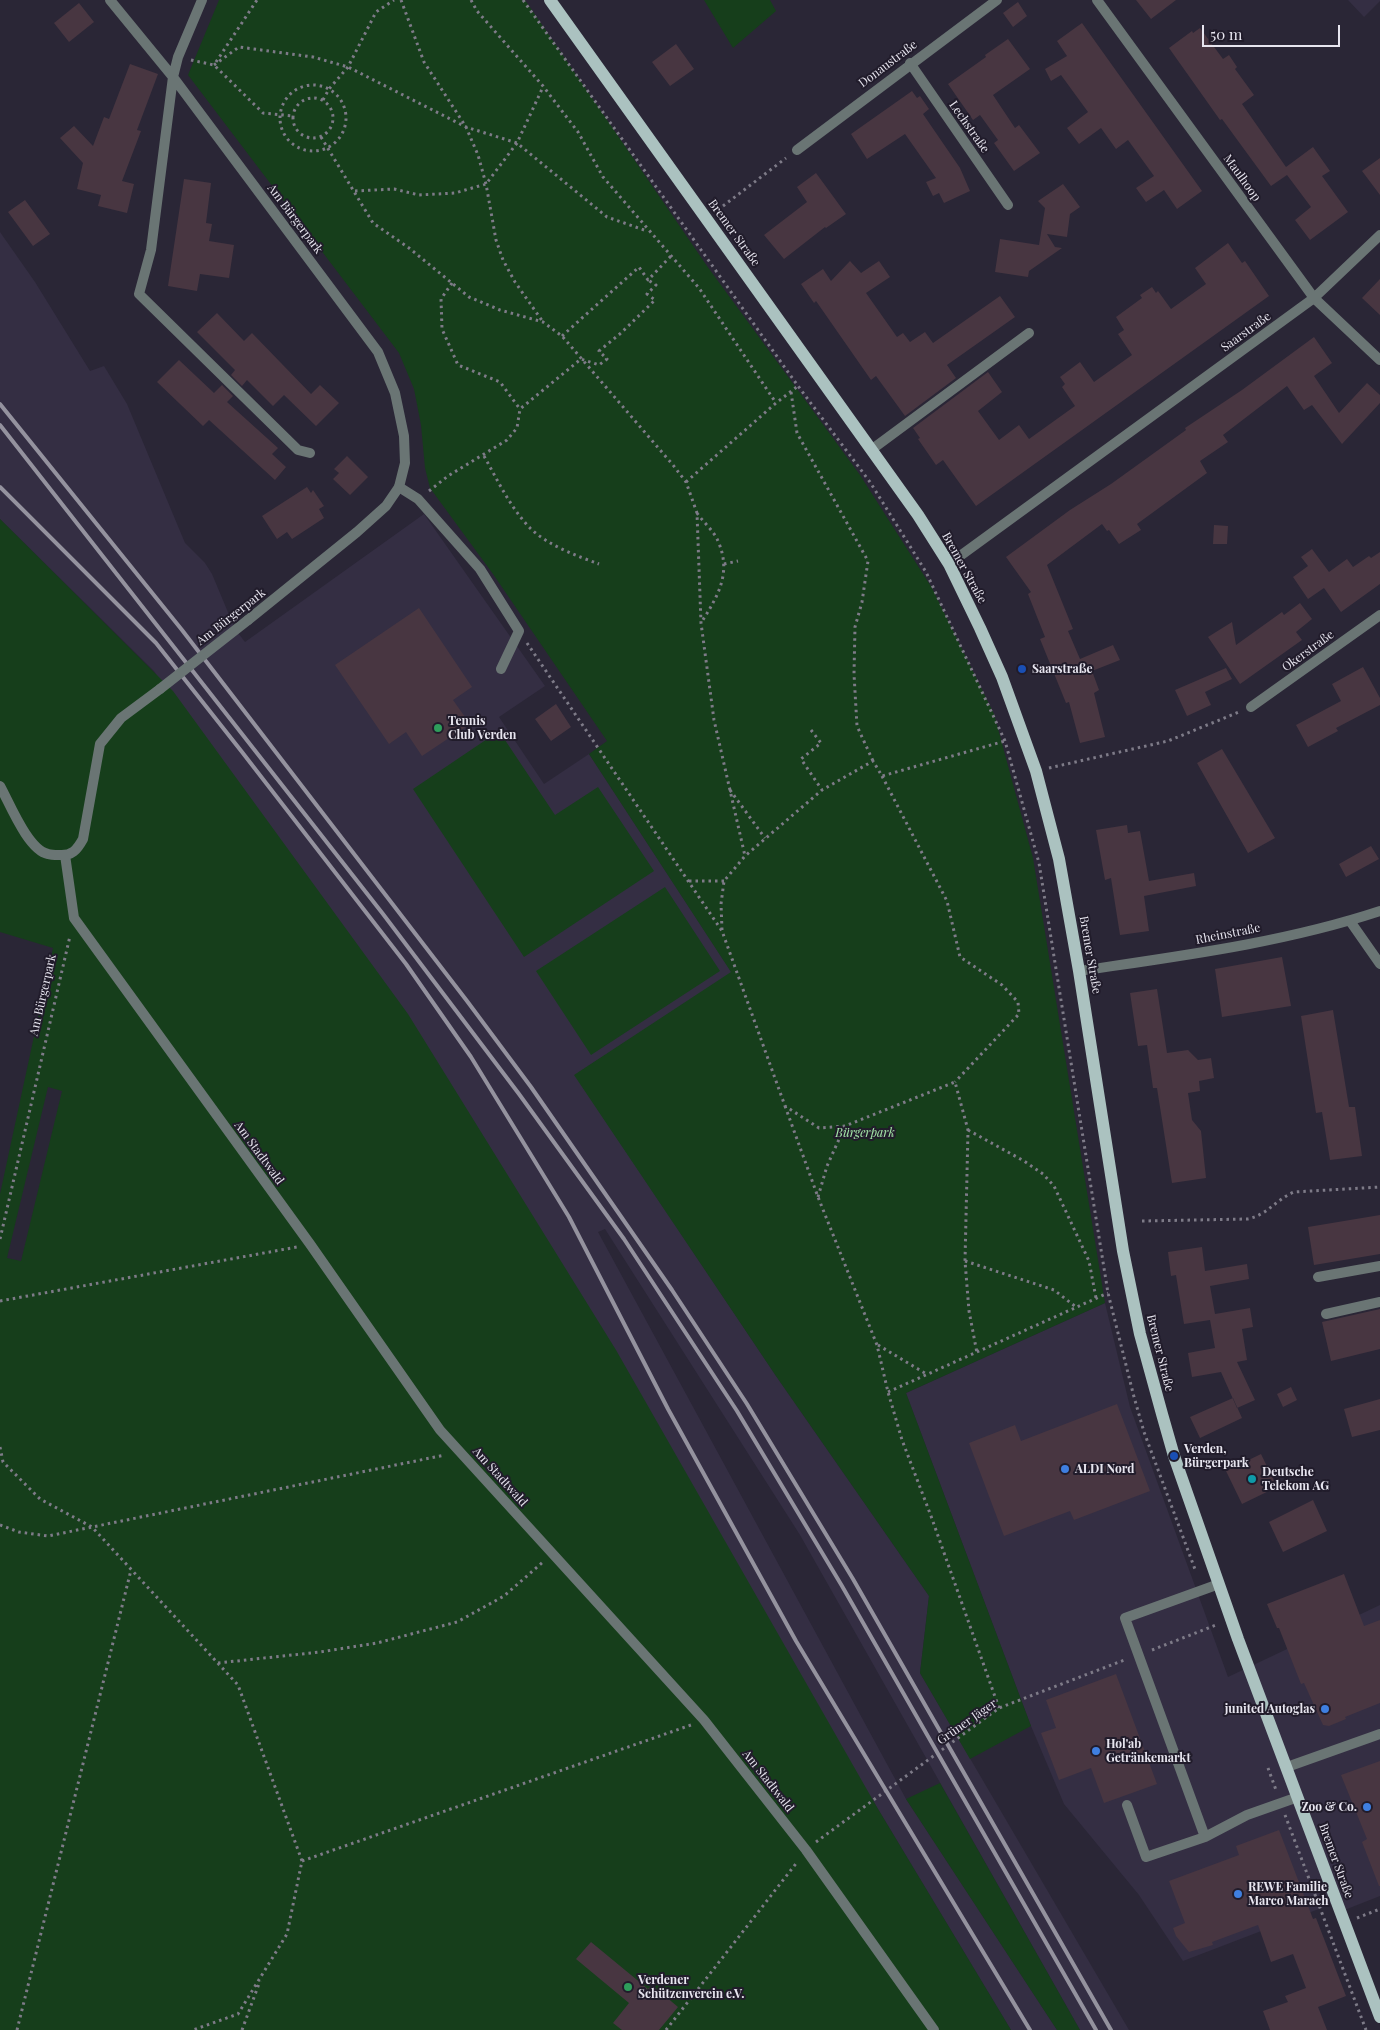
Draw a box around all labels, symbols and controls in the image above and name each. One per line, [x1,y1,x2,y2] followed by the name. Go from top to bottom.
[1205,15,1342,47] scale bar
[1210,24,1242,44] text: 50 m
[856,37,920,91] street label: Donaustraße
[946,98,992,156] street label: Lechstraße
[1220,152,1264,204] street label: Maulhoop
[264,181,326,257] street label: Am Bürgerpark
[705,197,763,269] street label: Bremer Straße
[1218,309,1274,355] street label: Saarstraße
[939,530,989,606] street label: Bremer Straße
[194,586,268,648] street label: Am Bürgerpark
[1279,627,1337,675] street label: Okerstraße
[1032,662,1093,676] place label: Saarstraße
[1016,663,1028,675] marker: Saarstraße
[448,714,516,742] place label: Tennis Club Verden
[432,722,444,734] marker: Tennis Club Verden
[1076,915,1104,995] street label: Bremer Straße
[1194,921,1262,947] street label: Rheinstraße
[27,953,59,1037] street label: Am Bürgerpark
[231,1119,287,1187] street label: Am Stadtwald
[835,1126,895,1140] park label: Bürgerpark
[1143,1313,1177,1393] street label: Bremer Straße
[1184,1442,1249,1470] place label: Verden, Bürgerpark
[470,1444,530,1510] street label: Am Stadtwald
[1168,1450,1180,1462] marker: Verden, Bürgerpark
[1075,1462,1134,1476] place label: ALDI Nord
[1059,1463,1071,1475] marker: ALDI Nord
[1262,1465,1329,1493] place label: Deutsche Telekom AG
[1246,1473,1258,1485] marker: Deutsche Telekom AG
[934,1696,1000,1748] street label: Grüner Jäger
[1225,1702,1315,1716] place label: junited Autoglas
[1319,1703,1331,1715] marker: junited Autoglas
[1106,1737,1191,1765] place label: Hol'ab Getränkemarkt
[1090,1745,1102,1757] marker: Hol'ab Getränkemarkt
[739,1747,797,1815] street label: Am Stadtwald
[1301,1800,1357,1814] place label: Zoo & Co.
[1361,1801,1373,1813] marker: Zoo & Co.
[1316,1822,1356,1900] street label: Bremer Straße
[1248,1880,1329,1908] place label: REWE Familie Marco Marach
[1232,1888,1244,1900] marker: REWE Familie Marco Marach
[638,1973,745,2001] place label: Verdener Schützenverein e.V.
[622,1981,634,1993] marker: Verdener Schützenverein e.V.

